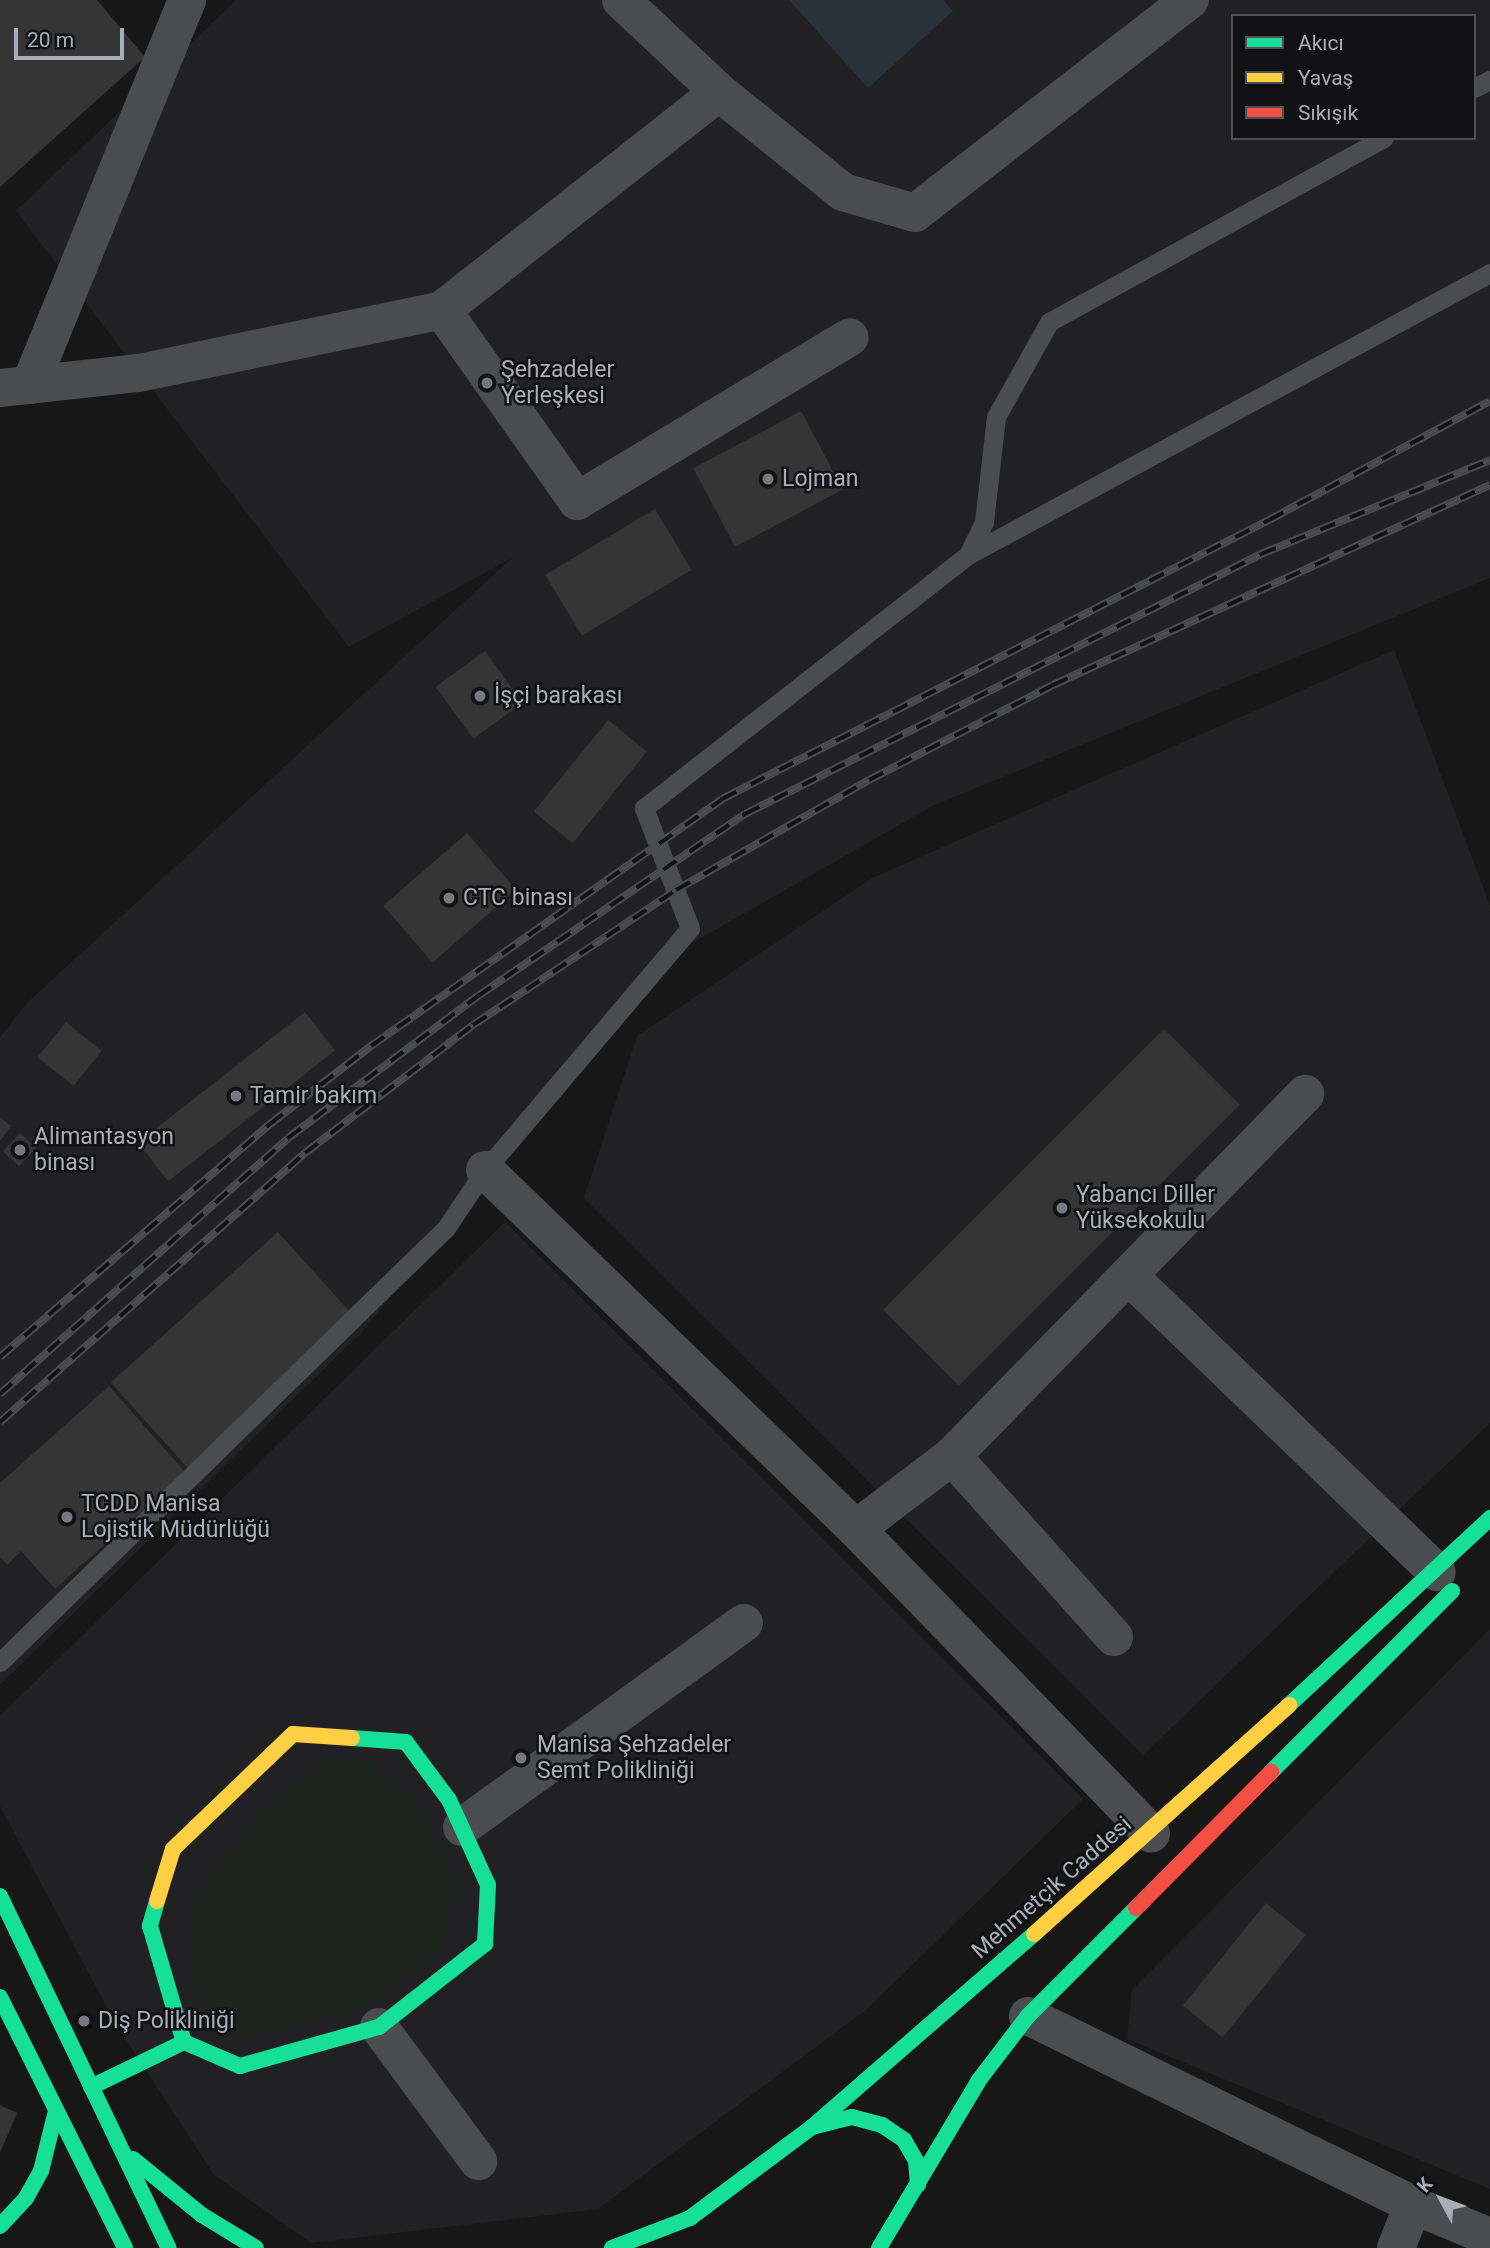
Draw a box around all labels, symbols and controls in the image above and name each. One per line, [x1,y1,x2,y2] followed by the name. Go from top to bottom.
[18,14,128,58] scale bar
[1231,14,1476,140] legend
[27,28,74,52] text: 20 m
[1298,31,1344,55] text: Akıcı
[1298,66,1353,90] text: Yavaş
[1298,101,1358,125] text: Sıkışık
[501,356,614,410] place label: Şehzadeler Yerleşkesi
[479,375,495,391] marker: Şehzadeler Yerleşkesi
[782,465,858,493] place label: Lojman
[760,471,776,487] marker: Lojman
[494,682,622,710] place label: İşçi barakası
[472,688,488,704] marker: İşçi barakası
[463,884,573,912] place label: CTC binası
[441,890,457,906] marker: CTC binası
[250,1082,377,1110] place label: Tamir bakım
[228,1088,244,1104] marker: Tamir bakım
[34,1123,174,1177] place label: Alimantasyon binası
[12,1142,28,1158] marker: Alimantasyon binası
[1076,1181,1215,1235] place label: Yabancı Diller Yüksekokulu
[1054,1200,1070,1216] marker: Yabancı Diller Yüksekokulu
[81,1490,270,1544] place label: TCDD Manisa Lojistik Müdürlüğü
[59,1509,75,1525] marker: TCDD Manisa Lojistik Müdürlüğü
[537,1731,731,1785] place label: Manisa Şehzadeler Semt Polikliniği
[511,1748,531,1768] marker: Manisa Şehzadeler Semt Polikliniği
[966,1811,1138,1965] street label: Mehmetçik Caddesi
[98,2007,235,2035] place label: Diş Polikliniği
[76,2013,92,2029] marker: Diş Polikliniği
[1406,2164,1476,2234] north arrow
[1412,2173,1437,2197] text: K

